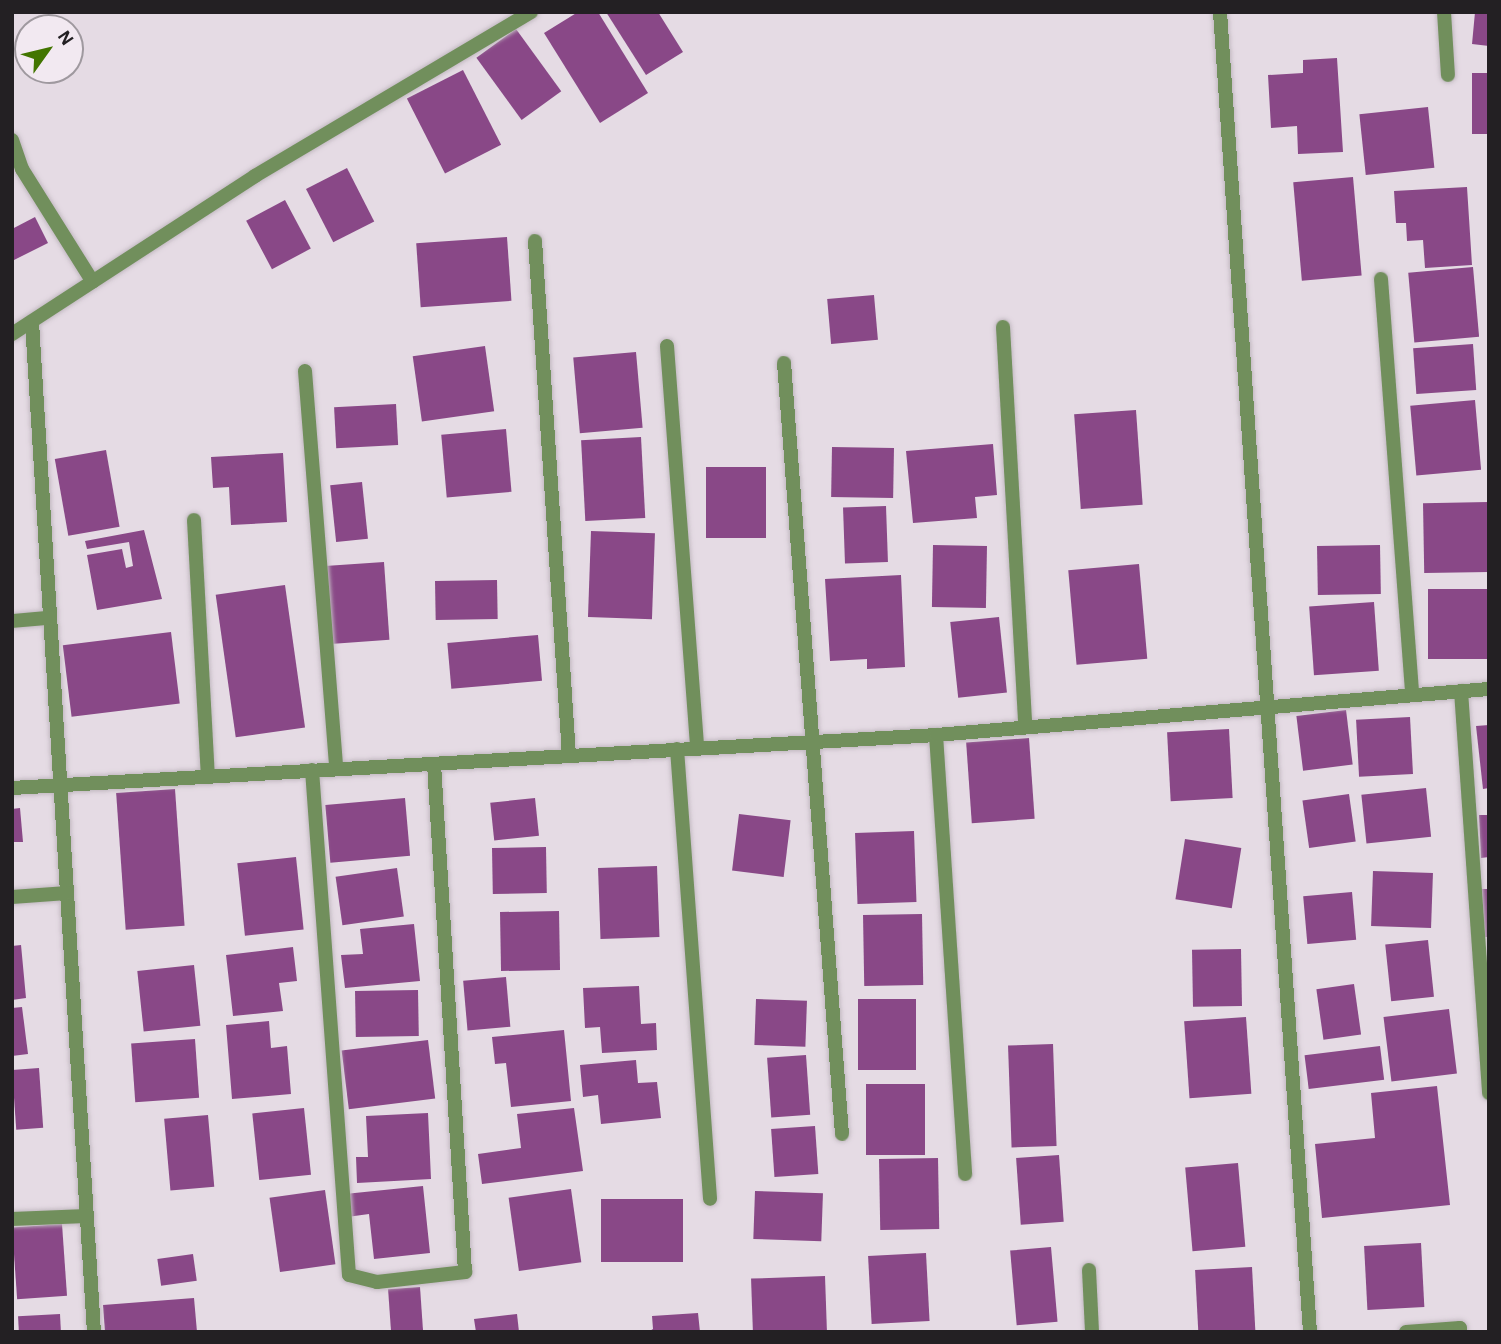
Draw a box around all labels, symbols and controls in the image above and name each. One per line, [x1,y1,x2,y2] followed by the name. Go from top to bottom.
[14,14,84,84] north arrow
[54,27,77,49] text: N

